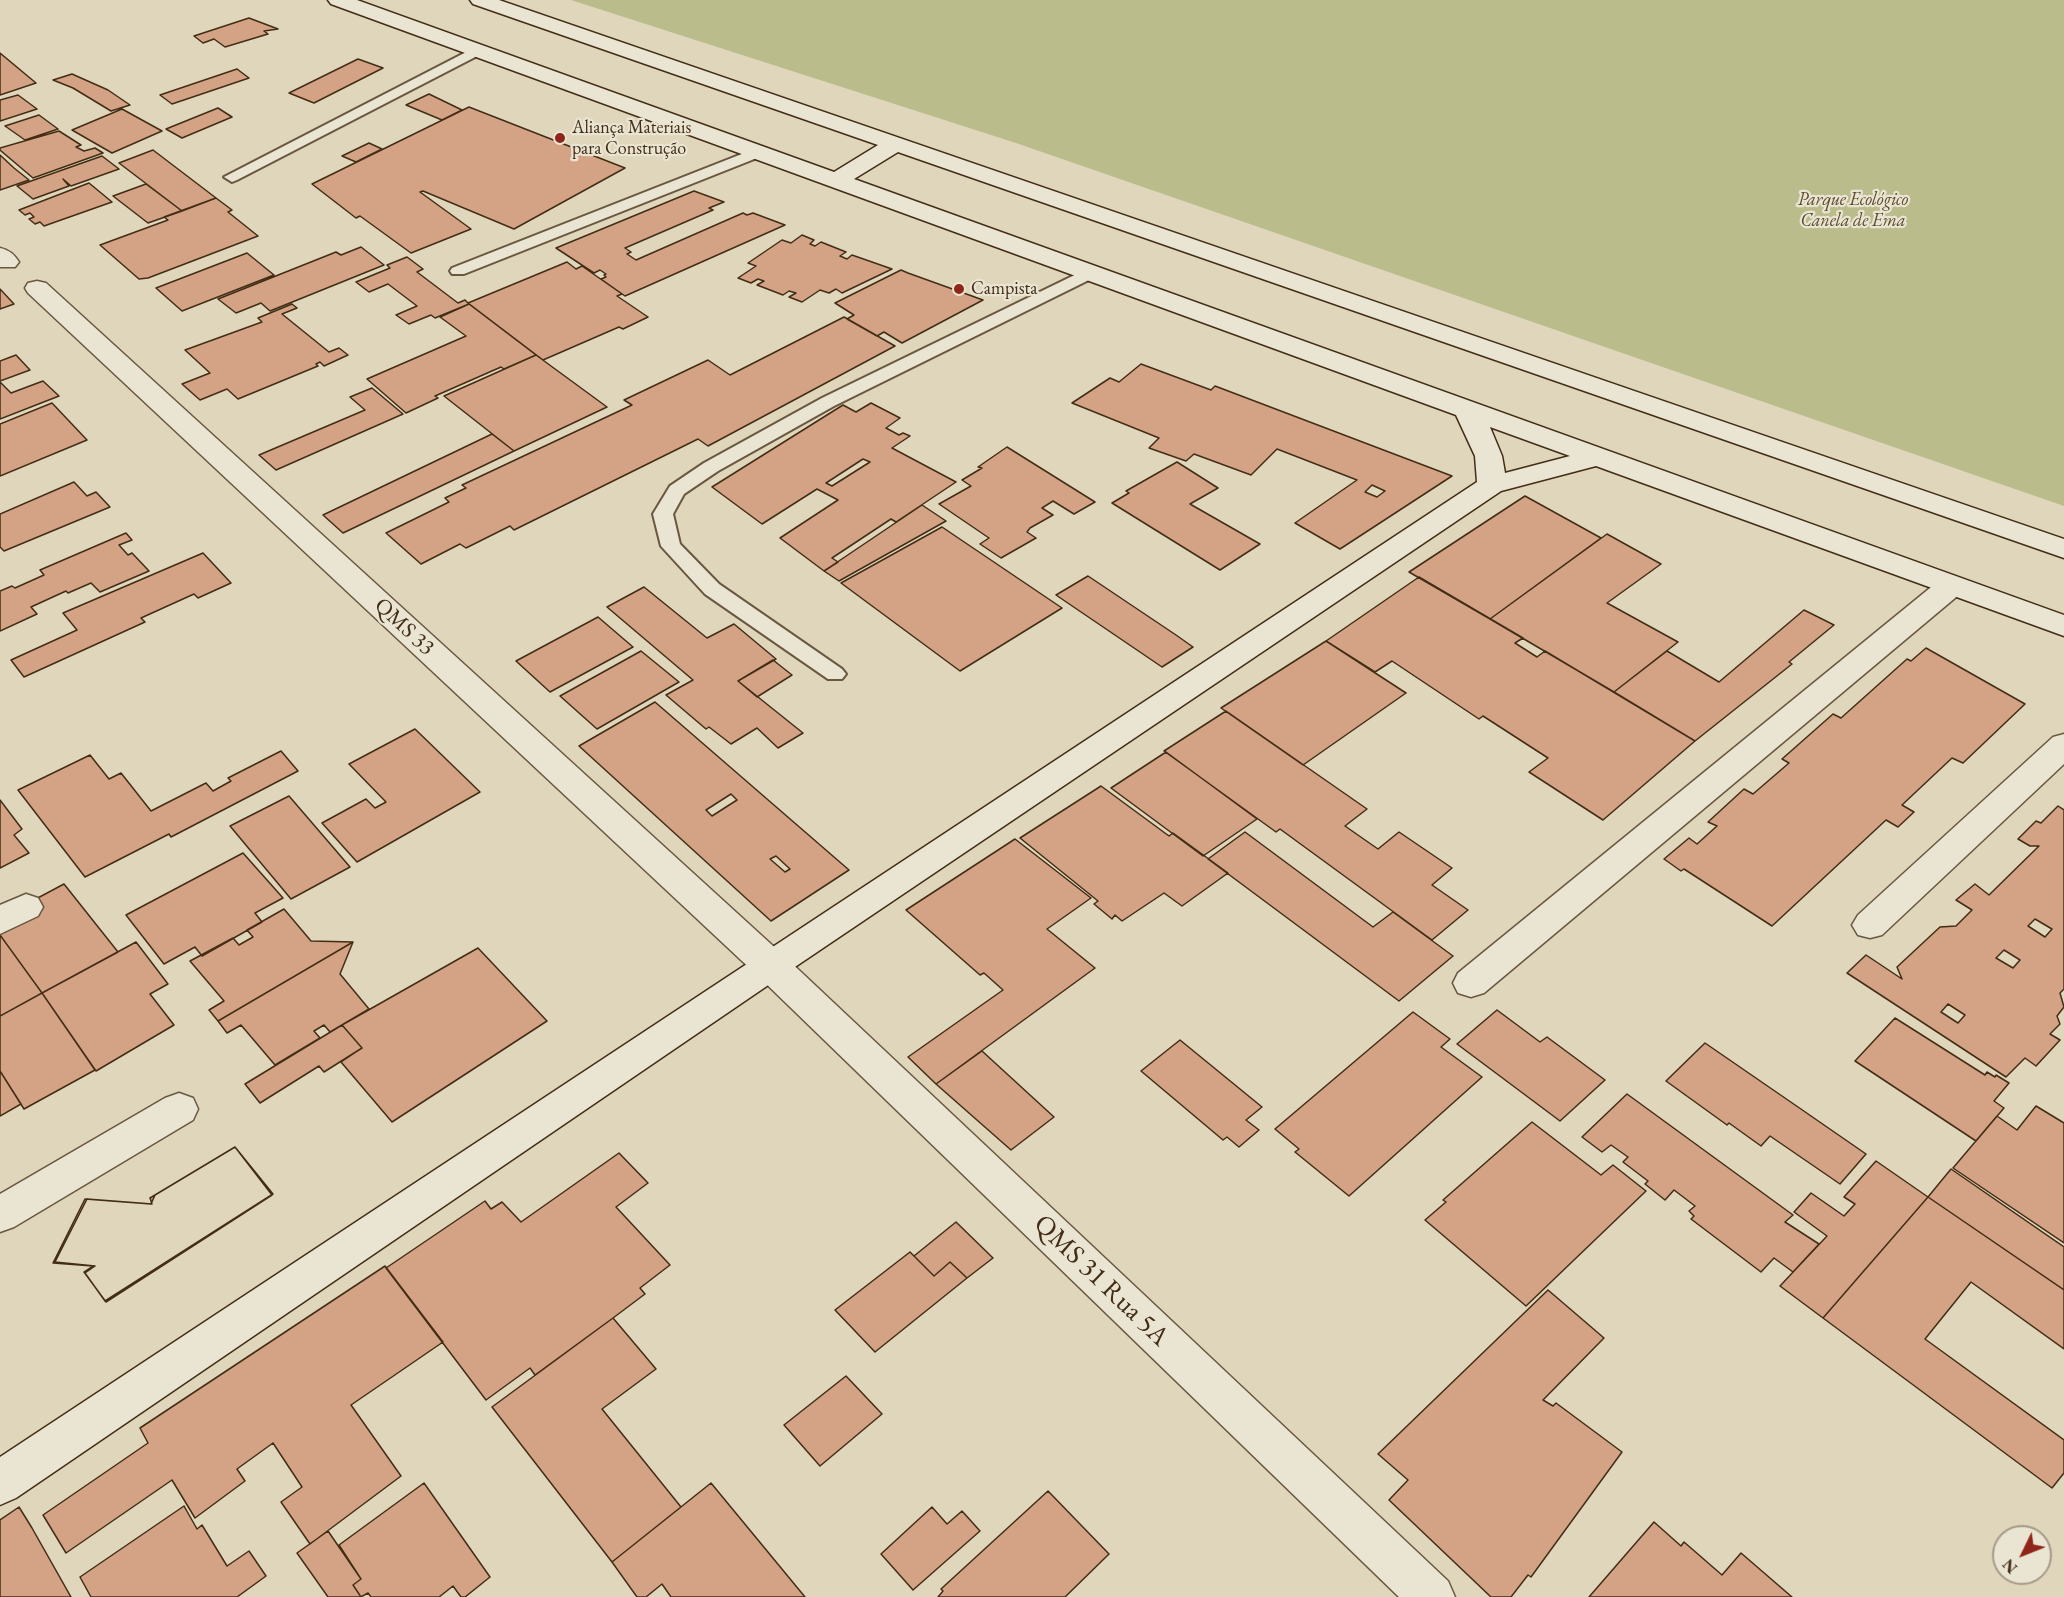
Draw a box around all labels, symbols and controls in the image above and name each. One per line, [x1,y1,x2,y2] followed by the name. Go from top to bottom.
[572,117,691,160] place label: Aliança Materiais para Construção
[553,131,567,145] marker: Aliança Materiais para Construção
[1798,189,1908,232] park label: Parque Ecológico Canela de Ema
[971,278,1037,300] place label: Campista
[952,282,966,296] marker: Campista
[369,593,439,661] street label: QMS 33
[1027,1208,1175,1354] street label: QMS 31 Rua 5A
[1992,1525,2052,1585] north arrow
[1998,1554,2022,1578] text: N

